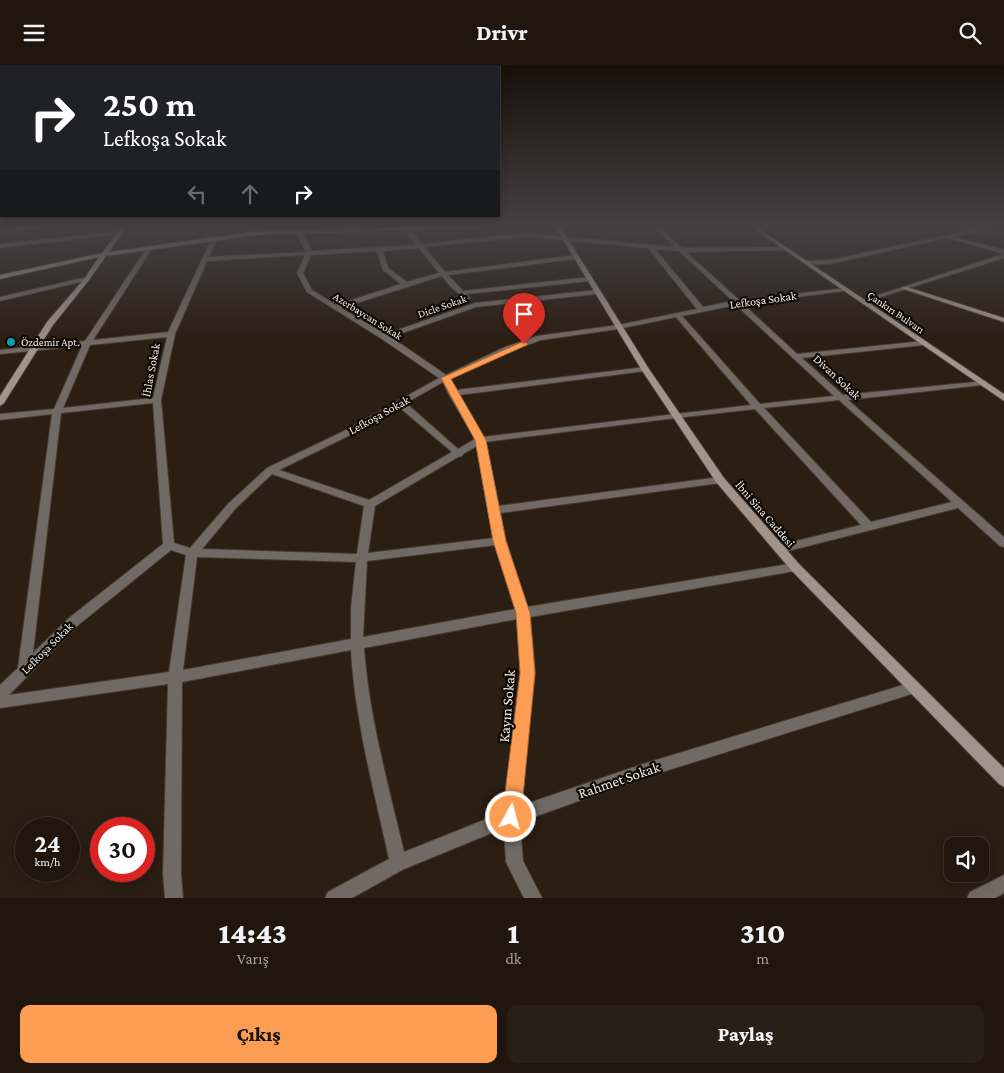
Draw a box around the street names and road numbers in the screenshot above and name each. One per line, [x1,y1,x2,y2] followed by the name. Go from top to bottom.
[729,288,798,312] street label: Lefkoşa Sokak
[865,289,927,336] street label: Çankırı Bulvarı
[331,290,405,343] street label: Azerbaycan Sokak
[416,292,469,320] street label: Dicle Sokak
[139,342,163,398] street label: İhlas Sokak
[811,352,864,403] street label: Divan Sokak
[346,392,412,437] street label: Lefkoşa Sokak
[733,478,797,550] street label: İbni Sina Caddesi
[18,619,76,677] street label: Lefkoşa Sokak
[496,668,519,743] street label: Kayın Sokak
[576,758,663,801] street label: Rahmet Sokak

